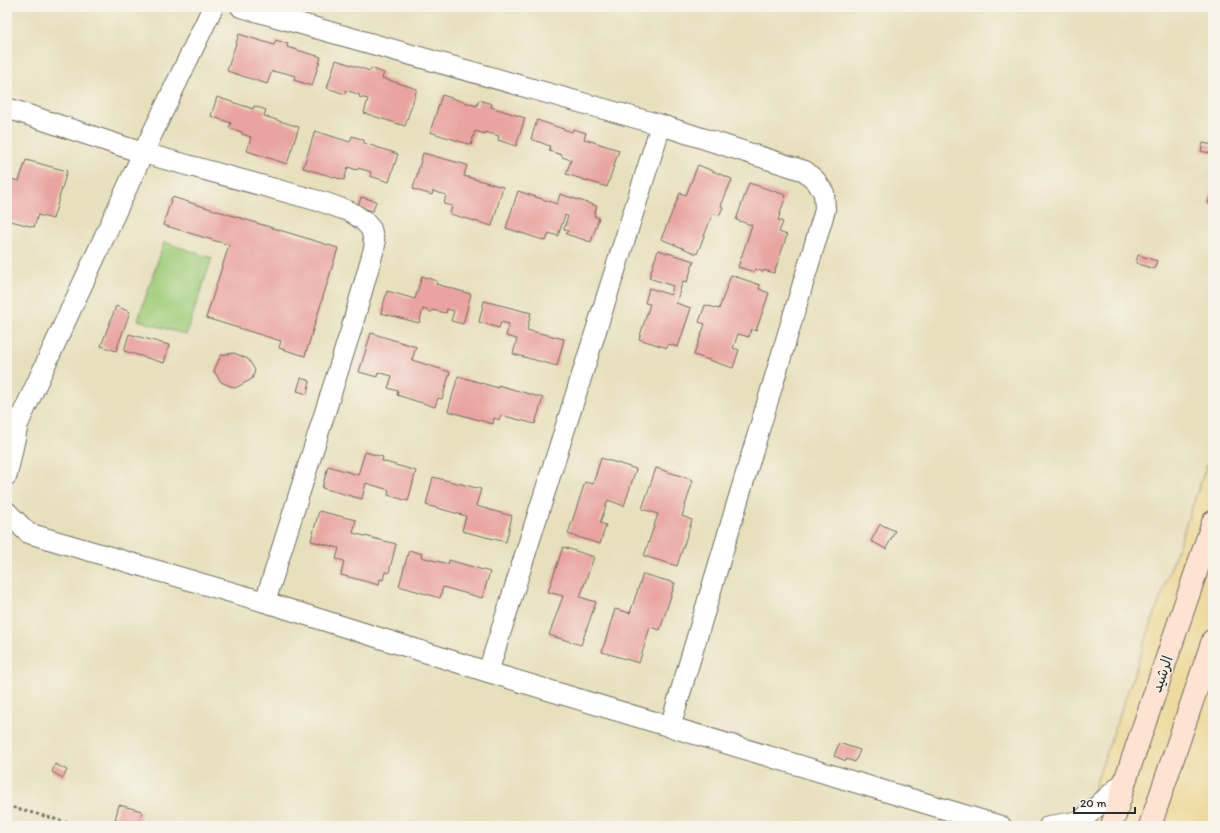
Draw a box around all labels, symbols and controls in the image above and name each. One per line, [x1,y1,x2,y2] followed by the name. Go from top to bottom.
[1147,653,1177,695] street label: الرشيد
[1074,789,1135,815] scale bar
[1080,796,1107,810] text: 20 m

